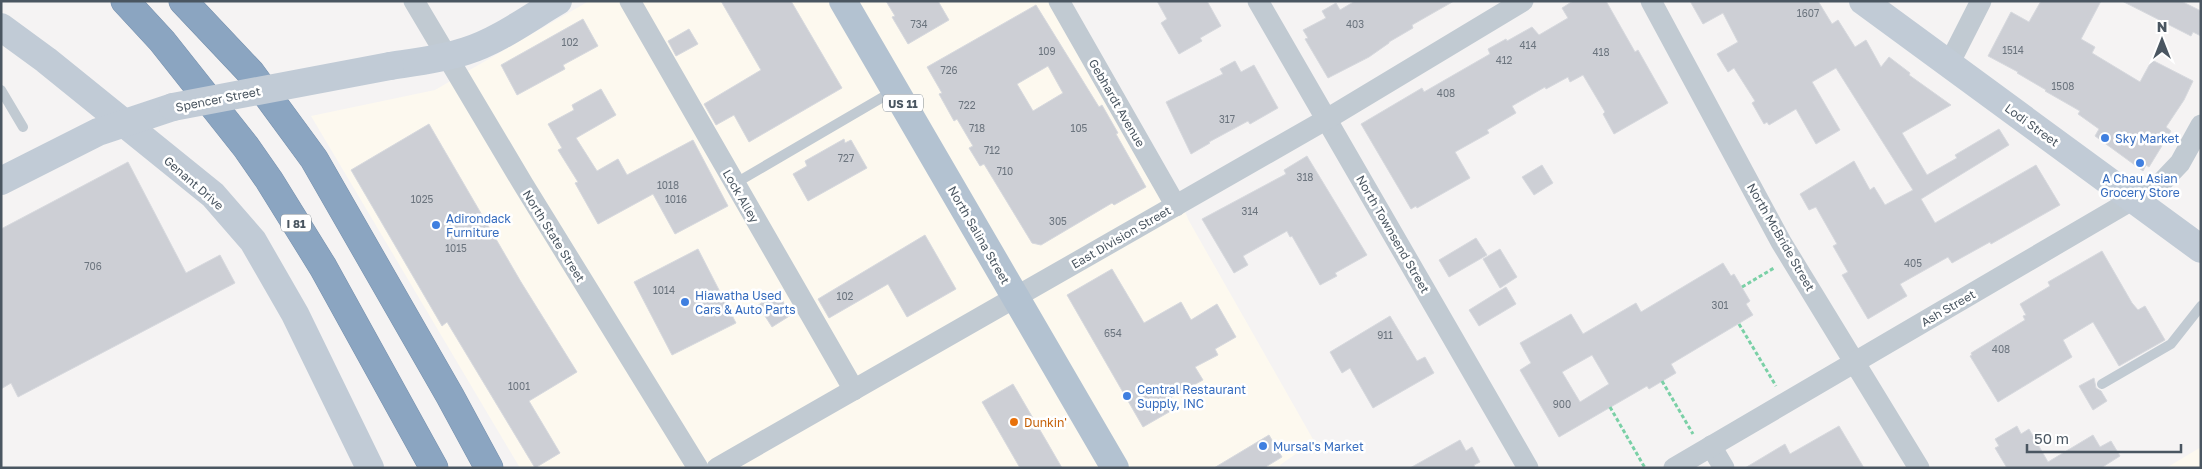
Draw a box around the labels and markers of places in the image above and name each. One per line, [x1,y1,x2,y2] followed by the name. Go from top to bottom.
[2115,131,2180,146] place label: Sky Market
[2099,132,2111,144] marker: Sky Market
[2134,157,2146,169] marker: A Chau Asian Grocery Store
[2100,171,2180,200] place label: A Chau Asian Grocery Store
[446,211,511,240] place label: Adirondack Furniture
[430,219,442,231] marker: Adirondack Furniture
[695,288,796,317] place label: Hiawatha Used Cars & Auto Parts
[679,296,691,308] marker: Hiawatha Used Cars & Auto Parts
[1137,382,1246,411] place label: Central Restaurant Supply, INC
[1121,390,1133,402] marker: Central Restaurant Supply, INC
[1024,415,1067,430] place label: Dunkin'
[1008,416,1020,428] marker: Dunkin'
[1273,439,1364,454] place label: Mursal's Market
[1257,440,1269,452] marker: Mursal's Market

